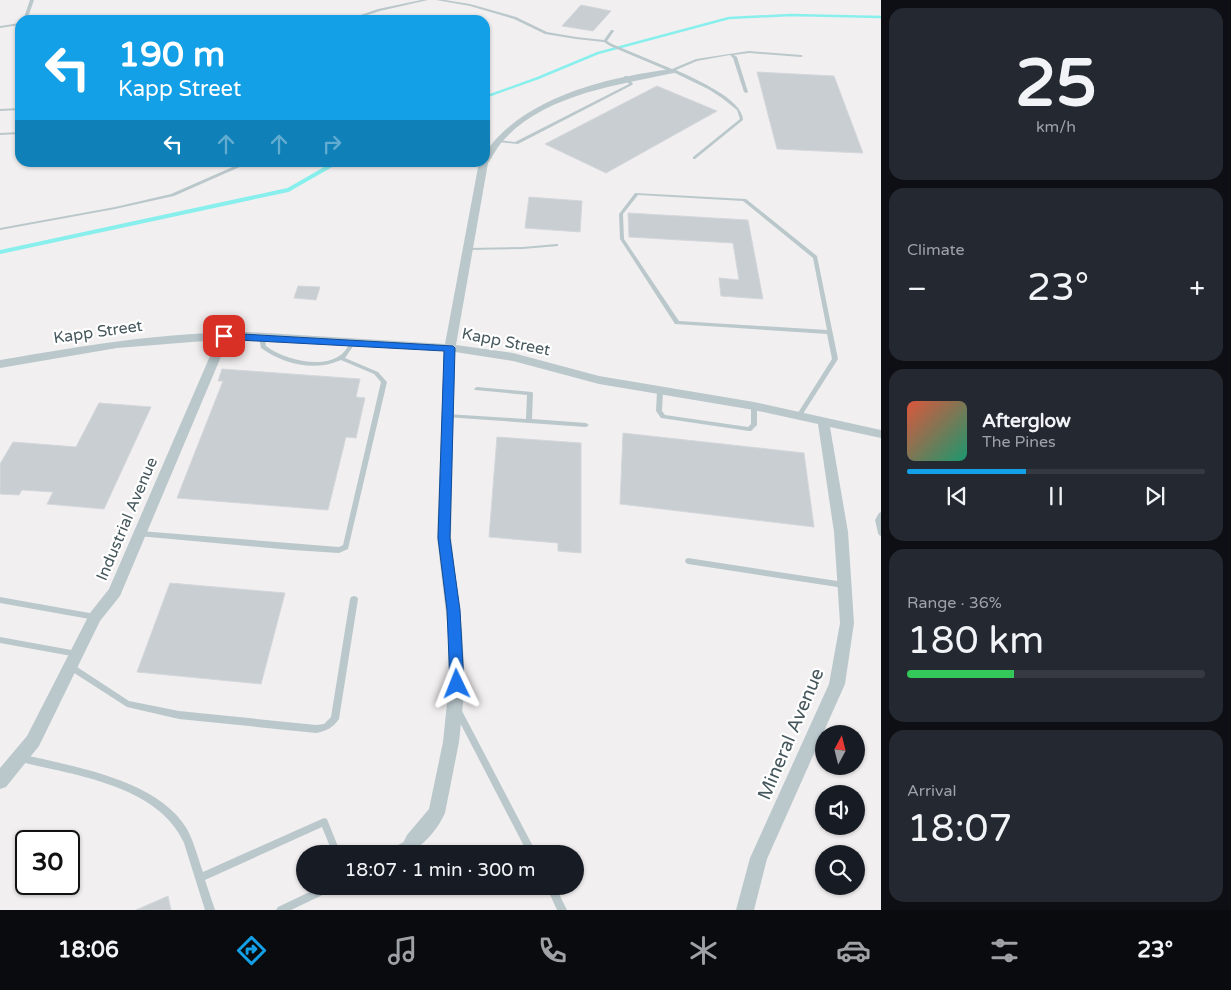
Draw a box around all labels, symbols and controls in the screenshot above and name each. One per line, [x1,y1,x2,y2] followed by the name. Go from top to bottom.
[118,34,225,76] text: 190 m
[35,35,100,100] icon: left
[1015,45,1097,124] text: 25
[118,76,241,102] text: Kapp Street
[1036,117,1076,137] text: km/h
[159,130,187,158] icon: left
[212,130,240,158] icon: ahead
[265,130,293,158] icon: ahead
[318,130,346,158] icon: right
[907,240,965,260] text: Climate
[1027,265,1089,311] text: 23°
[907,272,927,306] text: −
[1189,272,1205,306] text: +
[203,315,245,357] pin
[52,316,144,348] street label: Kapp Street
[210,322,238,350] icon: arrive
[460,324,552,360] street label: Kapp Street
[982,410,1071,432] text: Afterglow
[982,432,1056,452] text: The Pines
[92,454,162,584] street label: Industrial Avenue
[943,482,971,510] icon: previous
[1042,482,1070,510] icon: pause
[1141,482,1169,510] icon: next
[907,593,1002,613] text: Range · 36%
[907,618,1044,664] text: 180 km
[430,657,482,709] position arrow
[753,665,829,803] street label: Mineral Avenue
[815,725,865,775] north arrow
[815,725,865,895] map controls
[907,781,956,801] text: Arrival
[815,785,865,835] button: sound
[907,806,1012,852] text: 18:07
[15,830,80,895] speed limit sign: 30
[815,845,865,895] button: search
[344,859,536,881] text: 18:07 · 1 min · 300 m
[234,933,269,968] icon: directions
[385,933,420,968] icon: music
[535,933,570,968] icon: phone
[686,933,721,968] icon: climate
[836,933,871,968] icon: car
[987,933,1022,968] icon: filters
[58,937,119,963] text: 18:06
[1137,937,1173,963] text: 23°

